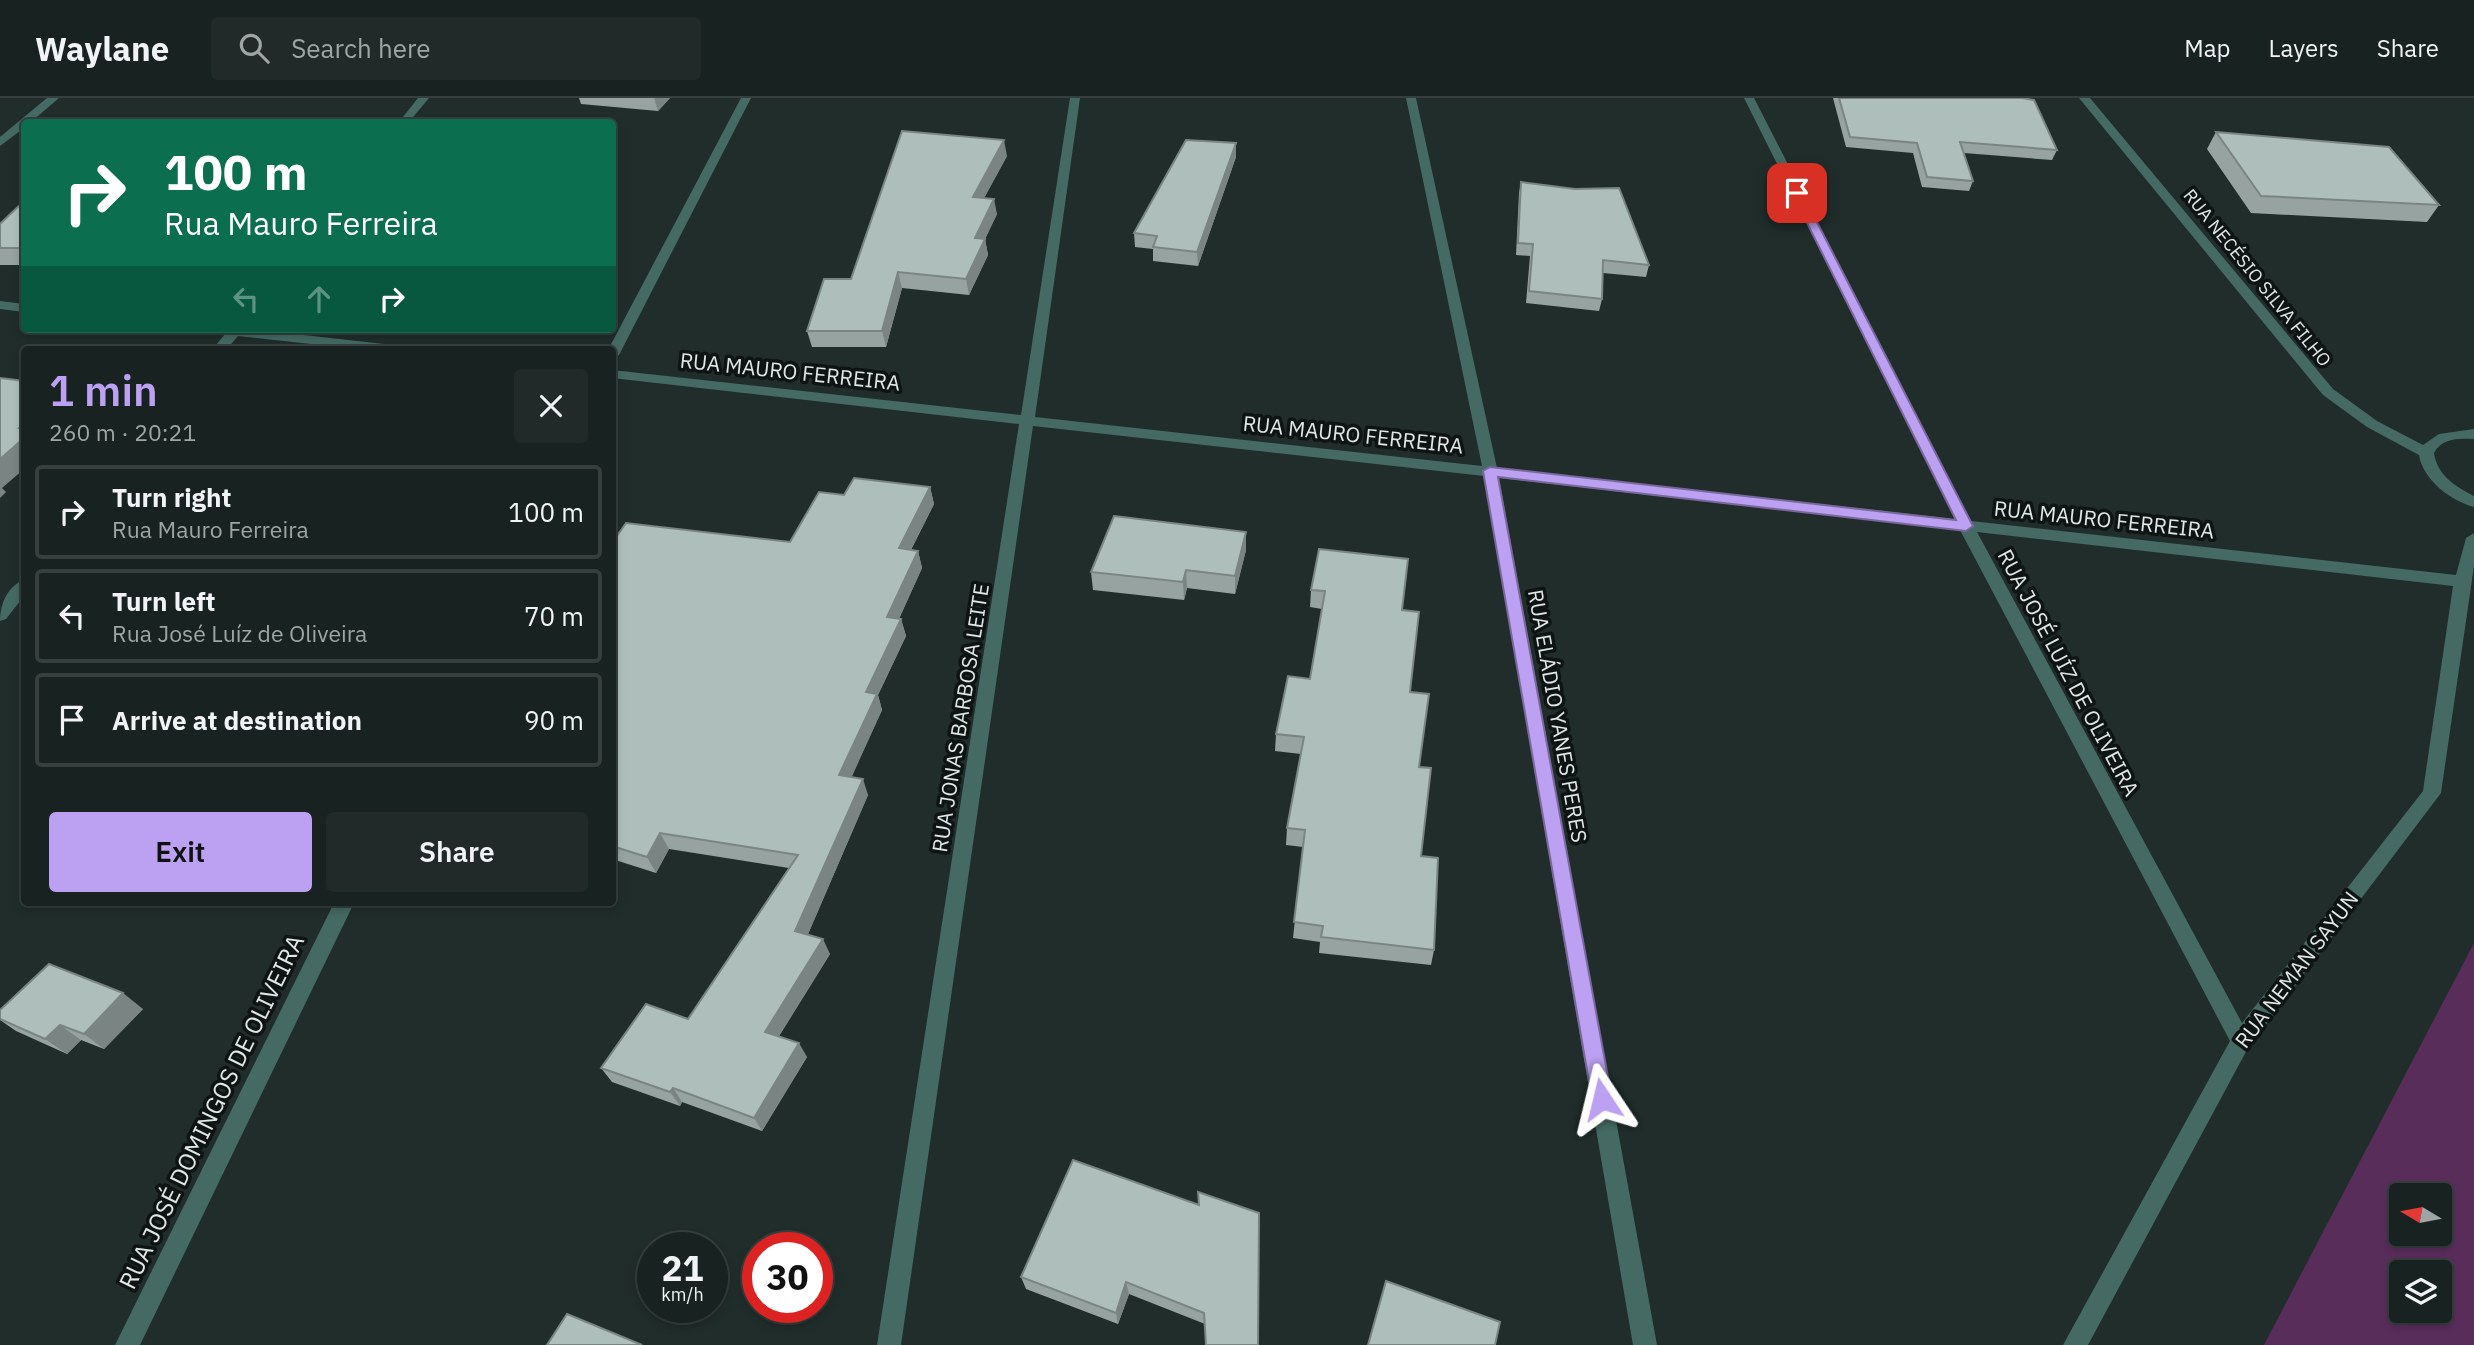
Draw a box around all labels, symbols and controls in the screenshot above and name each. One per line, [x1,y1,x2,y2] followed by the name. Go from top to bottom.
[211,17,701,80] search box
[35,27,169,70] text: Waylane
[235,29,273,67] icon: search
[291,31,431,65] text: Search here
[2184,32,2231,64] text: Map
[2269,32,2339,64] text: Layers
[2377,32,2439,64] text: Share
[164,140,308,203] text: 100 m
[49,147,140,238] icon: right
[1767,163,1827,223] pin
[1778,174,1816,212] icon: arrive
[2179,184,2336,371] street label: RUA NECÉSIO SILVA FILHO
[164,202,438,244] text: Rua Mauro Ferreira
[227,280,265,318] icon: left
[300,280,338,318] icon: ahead
[373,280,411,318] icon: right
[678,346,902,397] street label: RUA MAURO FERREIRA
[49,363,158,418] text: 1 min
[514,369,588,443] button: close
[1241,409,1465,460] street label: RUA MAURO FERREIRA
[49,417,196,447] text: 260 m · 20:21
[112,480,231,514] text: Turn right
[53,493,91,531] icon: right
[1992,494,2216,545] street label: RUA MAURO FERREIRA
[508,495,584,529] text: 100 m
[112,514,309,544] text: Rua Mauro Ferreira
[1992,544,2146,801] street label: RUA JOSÉ LUÍZ DE OLIVEIRA
[925,582,995,854] street label: RUA JONAS BARBOSA LEITE
[112,584,215,618] text: Turn left
[1522,587,1594,844] street label: RUA ELÁDIO YANES PERES
[53,597,91,635] icon: left
[524,599,584,633] text: 70 m
[112,618,367,648] text: Rua José Luíz de Oliveira
[53,701,91,739] icon: arrive
[112,703,362,737] text: Arrive at destination
[524,703,584,737] text: 90 m
[49,812,312,892] button: Exit
[326,812,588,892] button: Share
[2228,885,2364,1053] street label: RUA NEMAN SAYUN
[111,929,311,1294] street label: RUA JOSÉ DOMINGOS DE OLIVEIRA
[1565,1062,1639,1136] position arrow
[2389,1183,2452,1246] north arrow
[2389,1183,2452,1323] map controls
[742,1232,833,1323] speed limit sign: 30
[661,1245,704,1291] text: 21
[2389,1260,2452,1323] button: layers
[661,1283,704,1306] text: km/h

